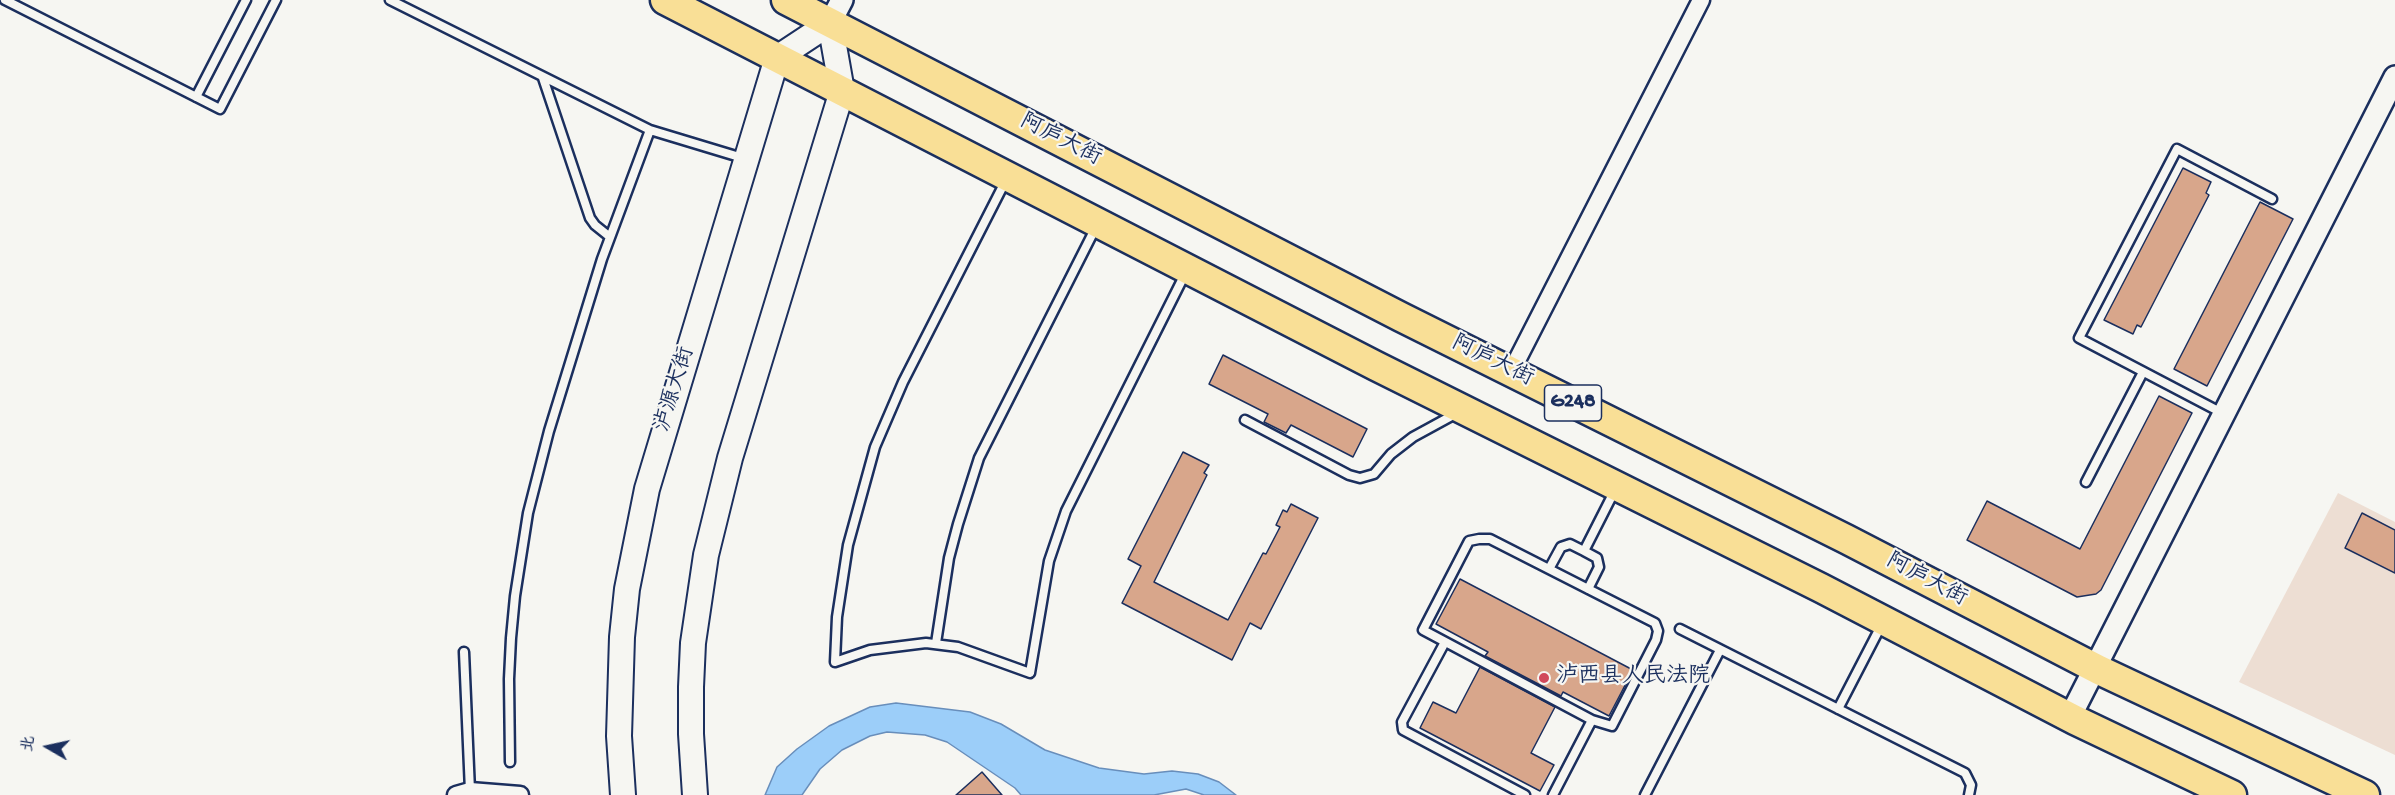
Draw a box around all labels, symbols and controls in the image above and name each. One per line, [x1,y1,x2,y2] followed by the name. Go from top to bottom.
[1015,109,1105,173] street label: 阿庐大街
[1447,331,1537,393] street label: 阿庐大街
[651,344,701,436] street label: 泸源大街
[1544,385,1602,421] road number: G248
[1881,549,1971,613] street label: 阿庐大街
[1556,665,1710,691] place label: 泸西县人民法院
[1537,671,1551,685] marker: 泸西县人民法院
[18,717,78,777] north arrow
[19,735,40,754] text: 北

